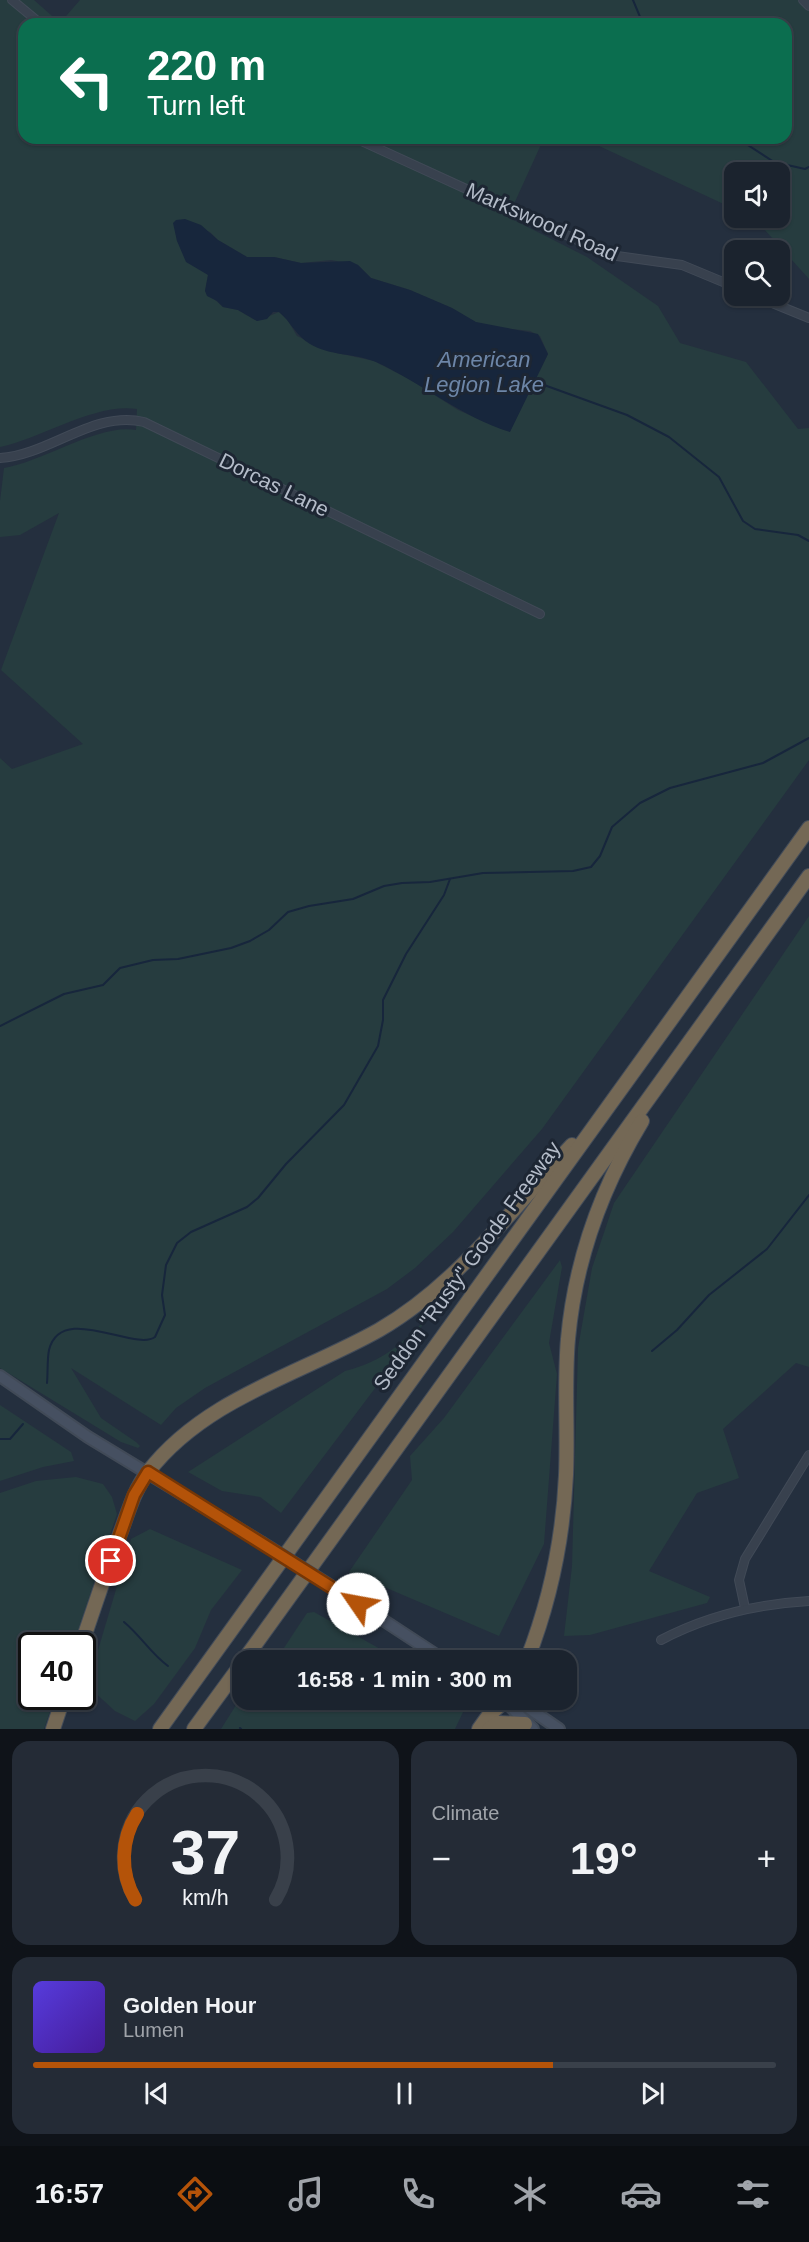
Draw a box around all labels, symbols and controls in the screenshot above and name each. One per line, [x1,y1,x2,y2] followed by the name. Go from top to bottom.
[48,42,126,120] icon: left
[147,42,266,89] text: 220 m
[147,91,245,121] text: Turn left
[724,162,790,306] map controls
[724,162,790,228] button: sound
[463,178,622,265] street label: Markswood Road
[724,240,790,306] button: search
[424,347,544,397] water label: American Legion Lake
[216,448,333,521] street label: Dorcas Lane
[369,1136,565,1395] street label: Seddon "Rusty" Goode Freeway
[85,1535,136,1586] pin
[94,1544,127,1577] icon: arrive
[326,1572,390,1636] position arrow
[18,1632,96,1710] speed limit sign: 40
[297,1667,512,1692] text: 16:58 · 1 min · 300 m
[432,1802,499,1824] text: Climate
[171,1818,240,1887] text: 37
[570,1833,638,1884] text: 19°
[432,1840,451,1877] text: −
[757,1840,776,1877] text: +
[182,1886,228,1910] text: km/h
[123,1993,256,2018] text: Golden Hour
[123,2019,184,2041] text: Lumen
[140,2077,173,2110] icon: previous
[388,2077,421,2110] icon: pause
[636,2077,669,2110] icon: next
[174,2173,216,2215] icon: directions
[285,2173,327,2215] icon: music
[397,2173,439,2215] icon: phone
[509,2173,551,2215] icon: climate
[620,2173,662,2215] icon: car
[732,2173,774,2215] icon: filters
[35,2179,104,2209] text: 16:57

